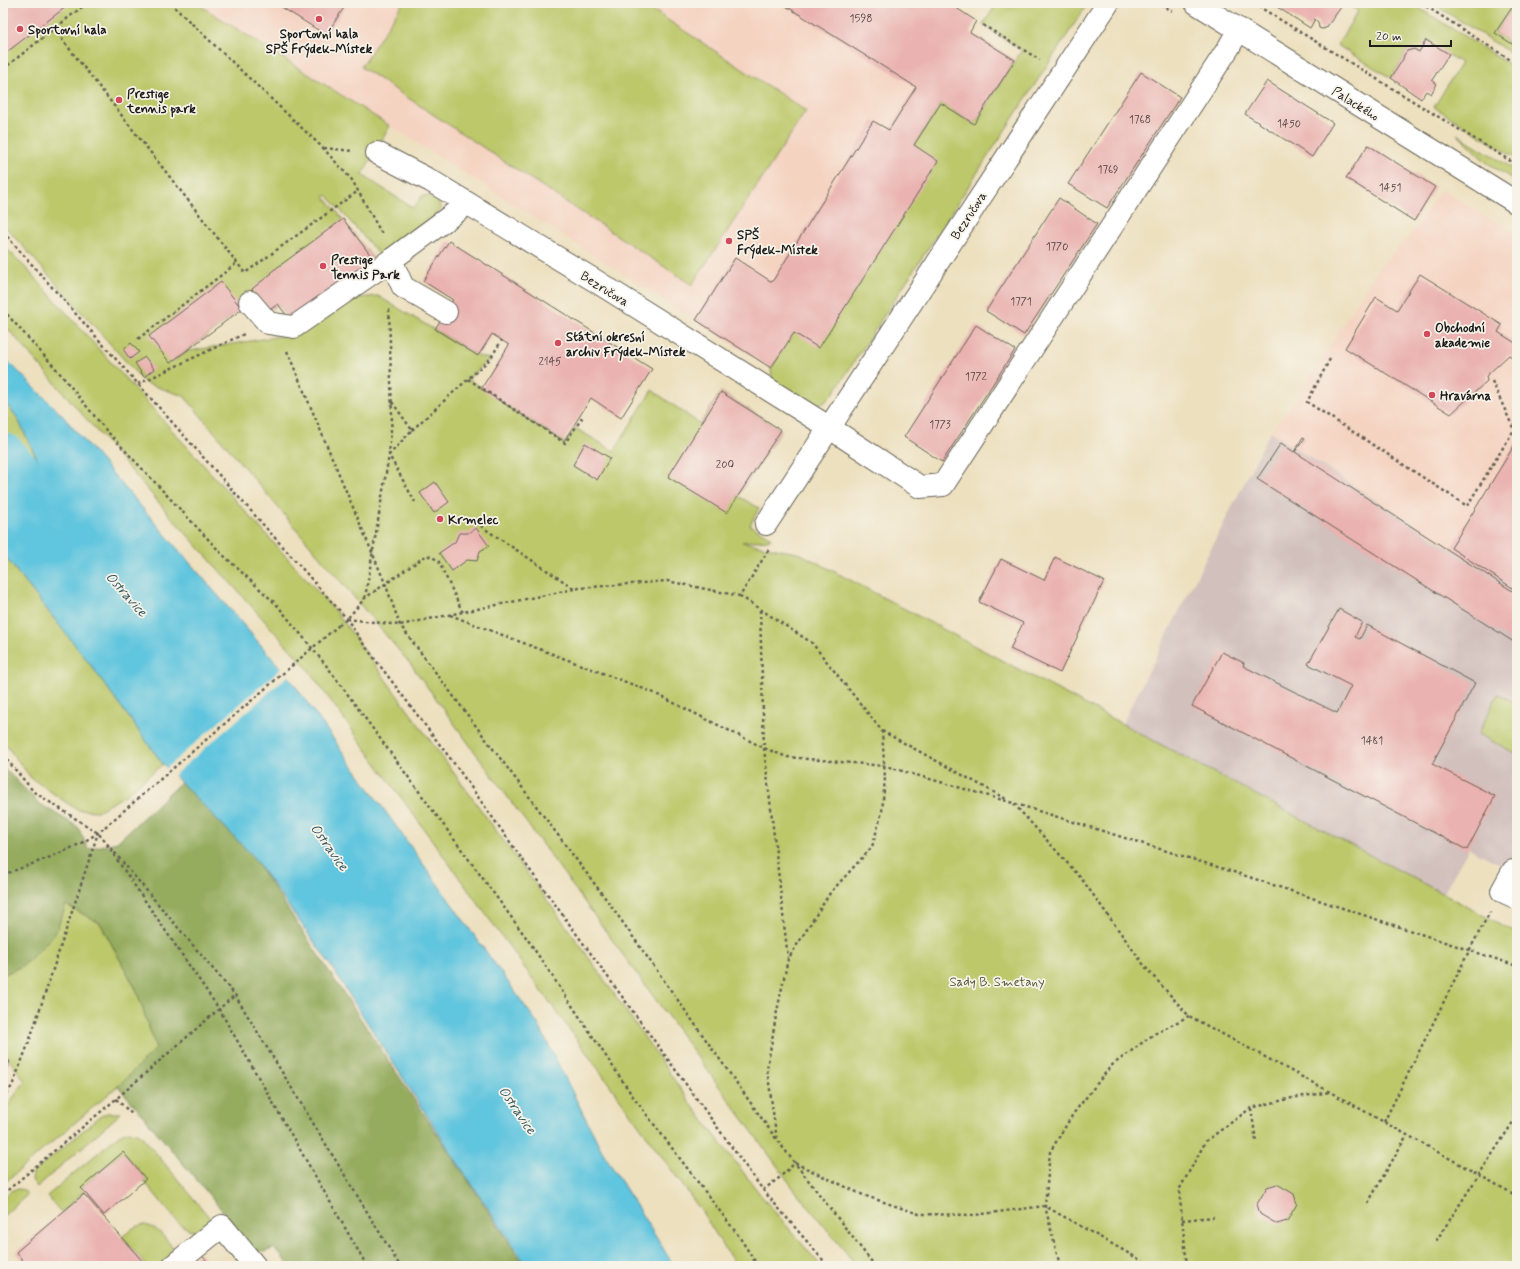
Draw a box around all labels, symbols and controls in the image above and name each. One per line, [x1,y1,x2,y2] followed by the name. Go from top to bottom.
[850,12,872,26] house number: 1598
[314,14,324,24] marker: Sportovní hala SPŠ Frýdek-Místek
[28,22,107,39] place label: Sportovní hala
[1370,22,1451,48] scale bar
[15,24,25,34] marker: Sportovní hala
[266,26,373,58] place label: Sportovní hala SPŠ Frýdek-Místek
[1376,29,1402,45] text: 20 m
[1328,83,1382,126] street label: Palackého
[126,86,196,118] place label: Prestige tennis park
[114,95,124,105] marker: Prestige tennis park
[1129,113,1151,127] house number: 1768
[1277,117,1301,131] house number: 1450
[1097,163,1119,177] house number: 1769
[1379,181,1401,195] house number: 1451
[947,188,991,243] street label: Bezručova
[737,227,818,259] place label: SPŠ Frýdek-Místek
[724,236,734,246] marker: SPŠ Frýdek-Místek
[1046,240,1068,254] house number: 1770
[331,252,400,284] place label: Prestige Tennis Park
[318,261,328,271] marker: Prestige Tennis Park
[577,268,632,311] street label: Bezručova
[1010,295,1032,309] house number: 1771
[1435,320,1490,352] place label: Obchodní akademie
[566,329,686,361] place label: Státní okresní archiv Frýdek-Místek
[1422,329,1432,339] marker: Obchodní akademie
[553,338,563,348] marker: Státní okresní archiv Frýdek-Místek
[538,355,562,369] house number: 2145
[965,370,988,384] house number: 1772
[1440,388,1492,405] place label: Hravárna
[1427,390,1437,400] marker: Hravárna
[929,418,951,432] house number: 1773
[716,458,734,472] house number: 200
[448,512,499,529] place label: Krmelec
[435,514,445,524] marker: Krmelec
[101,568,151,621] water label: Ostravice
[1361,734,1383,748] house number: 1481
[306,820,353,875] water label: Ostravice
[949,974,1045,991] park label: Sady B. Smetany
[494,1083,540,1138] water label: Ostravice

